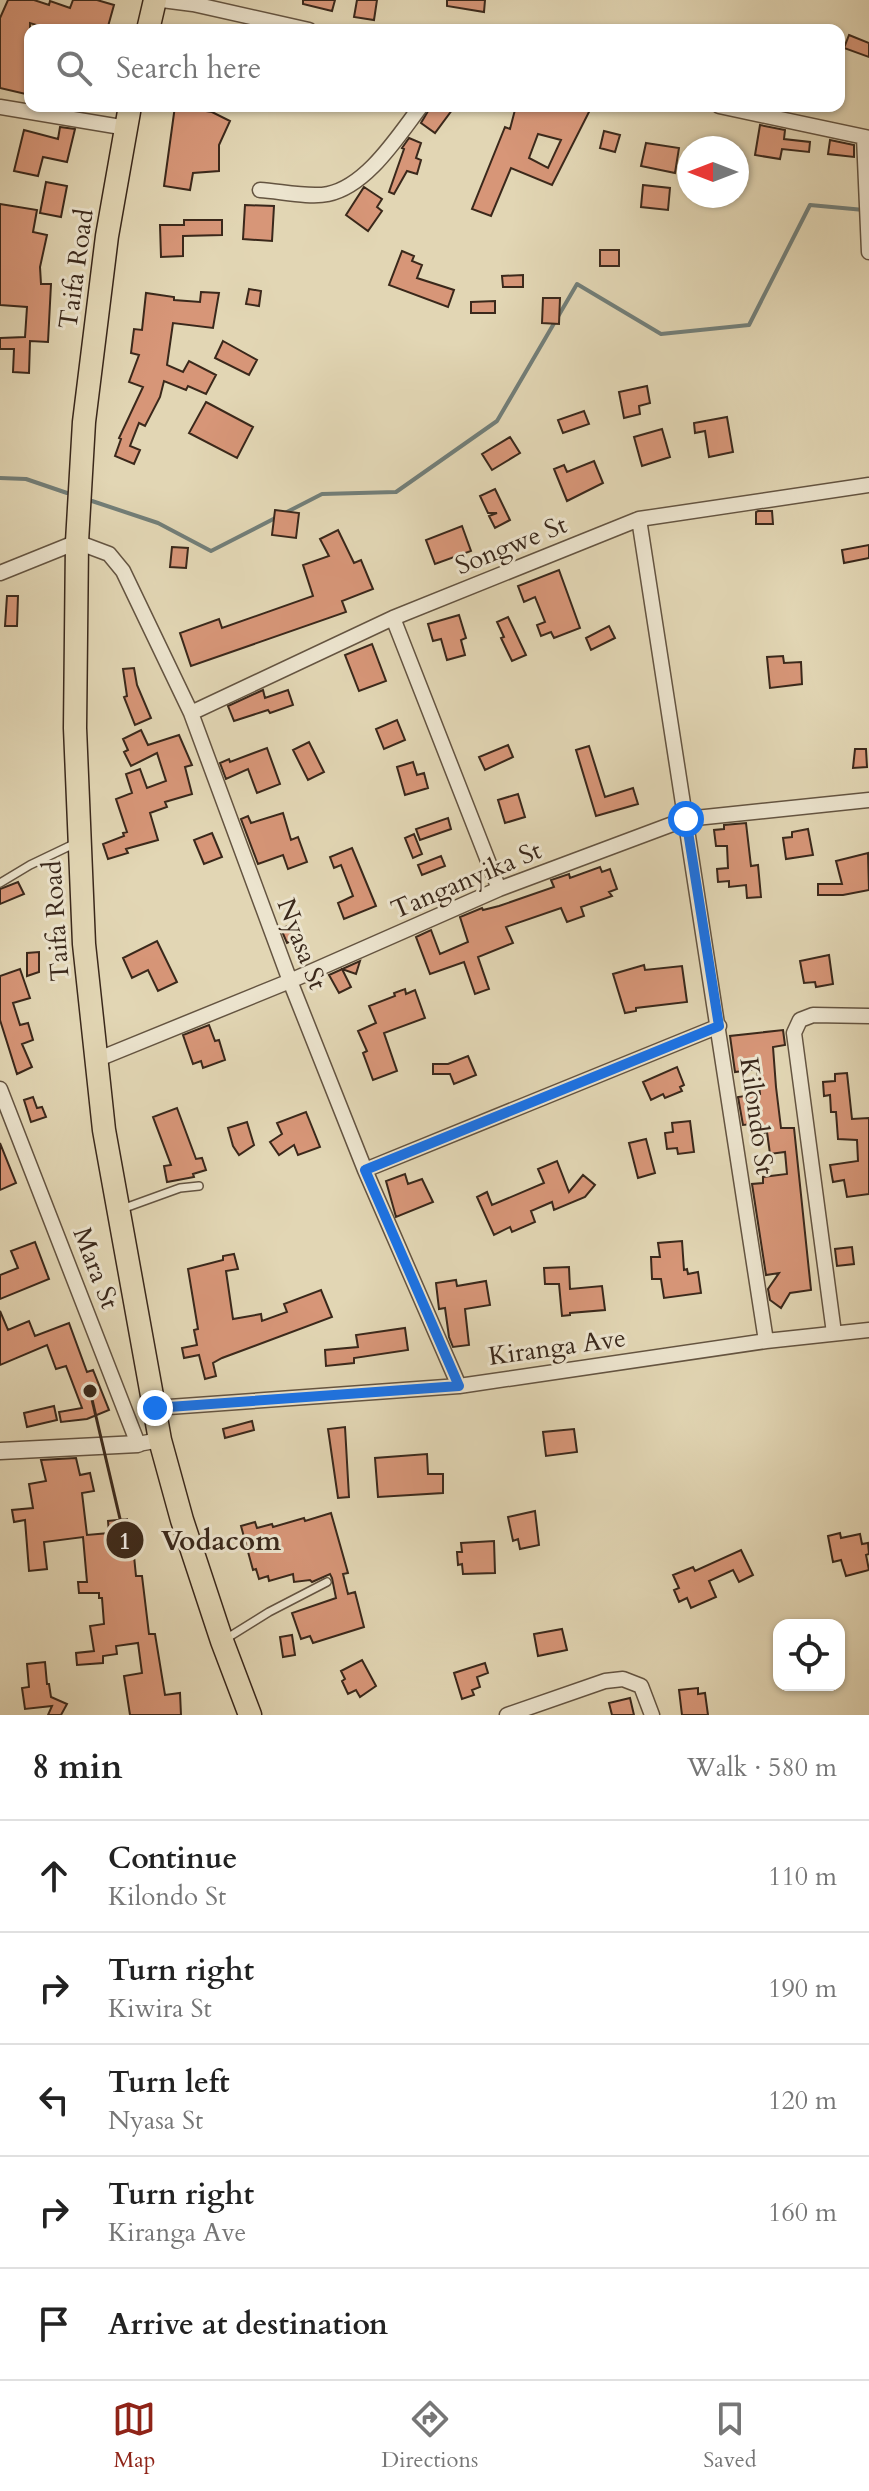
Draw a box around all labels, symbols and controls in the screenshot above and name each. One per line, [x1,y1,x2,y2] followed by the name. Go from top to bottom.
[24,24,845,112] search box
[52,46,96,90] icon: search
[116,48,261,89] text: Search here
[677,136,749,208] north arrow
[50,207,102,331] street label: Taifa Road
[450,507,572,583] street label: Songwe St
[668,801,704,837] route start
[385,833,547,927] street label: Tanganyika St
[34,859,78,983] street label: Taifa Road
[269,893,335,995] street label: Nyasa St
[731,1055,783,1177] street label: Kilondo St
[64,1222,128,1314] street label: Mara St
[486,1320,628,1374] street label: Kiranga Ave
[137,1390,173,1426] route end
[105,1514,297,1566] callout: Vodacom
[161,1522,281,1560] text: Vodacom
[119,1525,131,1558] text: 1
[773,1619,845,1691] map controls
[773,1619,845,1691] button: locate
[32,1744,123,1790] text: 8 min
[687,1750,837,1785] text: Walk · 580 m
[108,1838,237,1879] text: Continue
[32,1854,76,1898] icon: ahead
[768,1859,837,1894] text: 110 m
[108,1879,226,1914] text: Kilondo St
[108,1950,254,1991] text: Turn right
[32,1966,76,2010] icon: right
[768,1971,837,2006] text: 190 m
[108,1991,212,2026] text: Kiwira St
[108,2062,230,2103] text: Turn left
[32,2078,76,2122] icon: left
[768,2083,837,2118] text: 120 m
[108,2103,203,2138] text: Nyasa St
[108,2174,254,2215] text: Turn right
[32,2190,76,2234] icon: right
[768,2195,837,2230] text: 160 m
[108,2215,246,2250] text: Kiranga Ave
[32,2302,76,2346] icon: arrive
[108,2304,388,2345] text: Arrive at destination
[112,2397,156,2475] tab: Map
[381,2397,478,2475] tab: Directions
[703,2397,757,2475] tab: Saved

